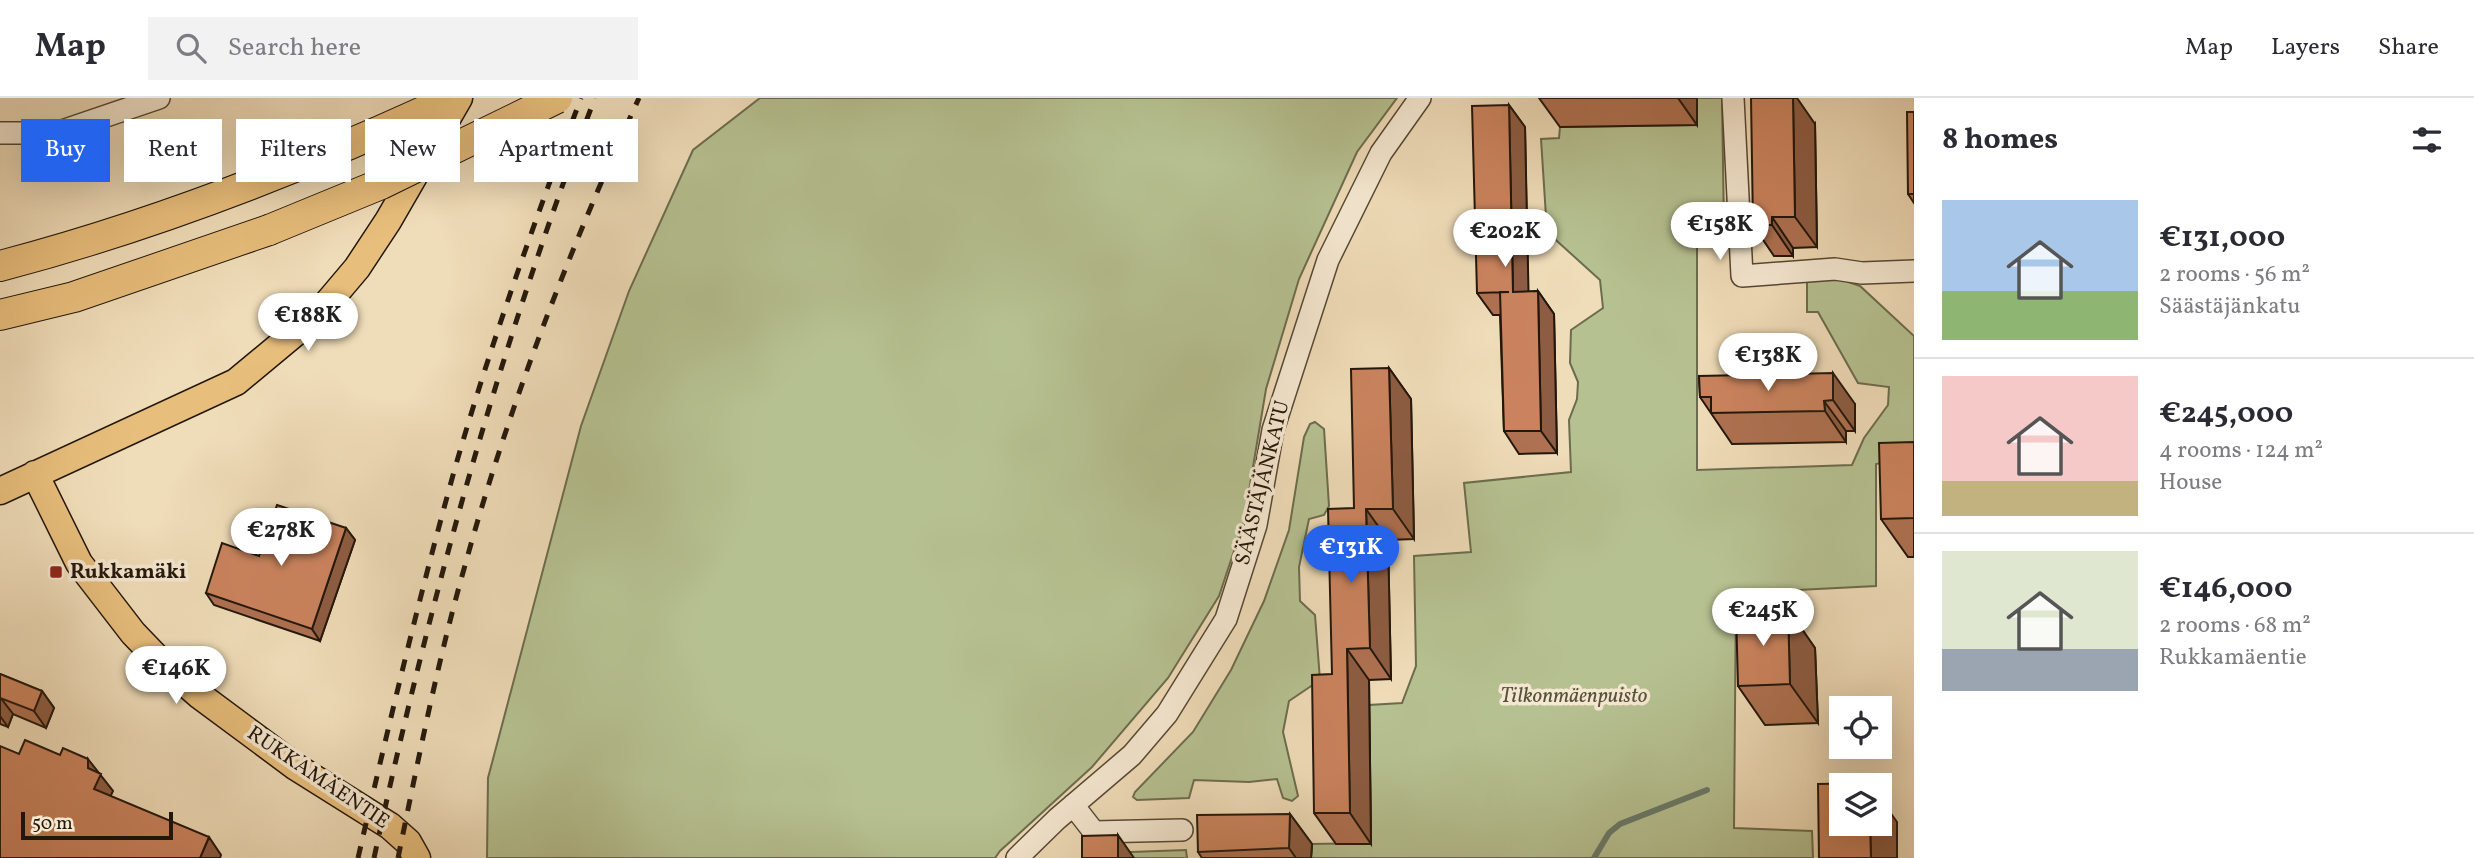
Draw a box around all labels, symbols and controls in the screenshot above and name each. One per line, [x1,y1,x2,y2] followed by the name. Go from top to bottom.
[148,17,638,80] search box
[35,25,106,71] text: Map
[172,29,210,67] icon: search
[228,30,361,66] text: Search here
[2185,31,2233,65] text: Map
[2271,31,2340,65] text: Layers
[2378,31,2439,65] text: Share
[21,119,110,182] chip: Buy
[124,119,222,182] chip: Rent
[236,119,351,182] chip: Filters
[365,119,460,182] chip: New
[474,119,638,182] chip: Apartment
[1942,119,2058,161] text: 8 homes
[2408,121,2446,159] icon: filters
[1671,202,1769,262] pin: €158K
[1456,209,1554,269] pin: €202K
[1687,209,1753,241] text: €158K
[1469,216,1541,248] text: €202K
[2159,217,2285,259] text: €131,000
[1998,228,2082,312] icon: home
[2159,259,2310,291] text: 2 rooms · 56 m²
[2159,291,2300,323] text: Säästäjänkatu
[259,294,357,353] pin: €188K
[274,300,342,332] text: €188K
[1719,334,1817,393] pin: €138K
[1734,340,1802,372] text: €138K
[2159,393,2293,435] text: €245,000
[1229,398,1297,568] street label: SÄÄSTÄJÄNKATU
[1998,404,2082,488] icon: home
[2159,435,2323,467] text: 4 rooms · 124 m²
[2159,467,2222,499] text: House
[232,508,330,568] pin: €278K
[247,515,315,547] text: €278K
[1302,526,1400,585] pin: €131K
[1319,532,1383,564] text: €131K
[70,558,186,587] place label: Rukkamäki
[48,564,64,580] marker: Rukkamäki
[2159,568,2292,610] text: €146,000
[1998,579,2082,663] icon: home
[1714,588,1812,648] pin: €245K
[1728,595,1798,627] text: €245K
[2159,610,2311,642] text: 2 rooms · 68 m²
[2159,642,2307,674] text: Rukkamäentie
[127,646,225,706] pin: €146K
[141,653,211,685] text: €146K
[1501,682,1648,711] park label: Tilkonmäenpuisto
[1829,696,1892,836] map controls
[1829,696,1892,759] button: locate
[241,720,395,836] street label: RUKKAMÄENTIE
[1829,773,1892,836] button: layers
[21,809,173,841] scale bar
[32,811,73,837] text: 50 m

